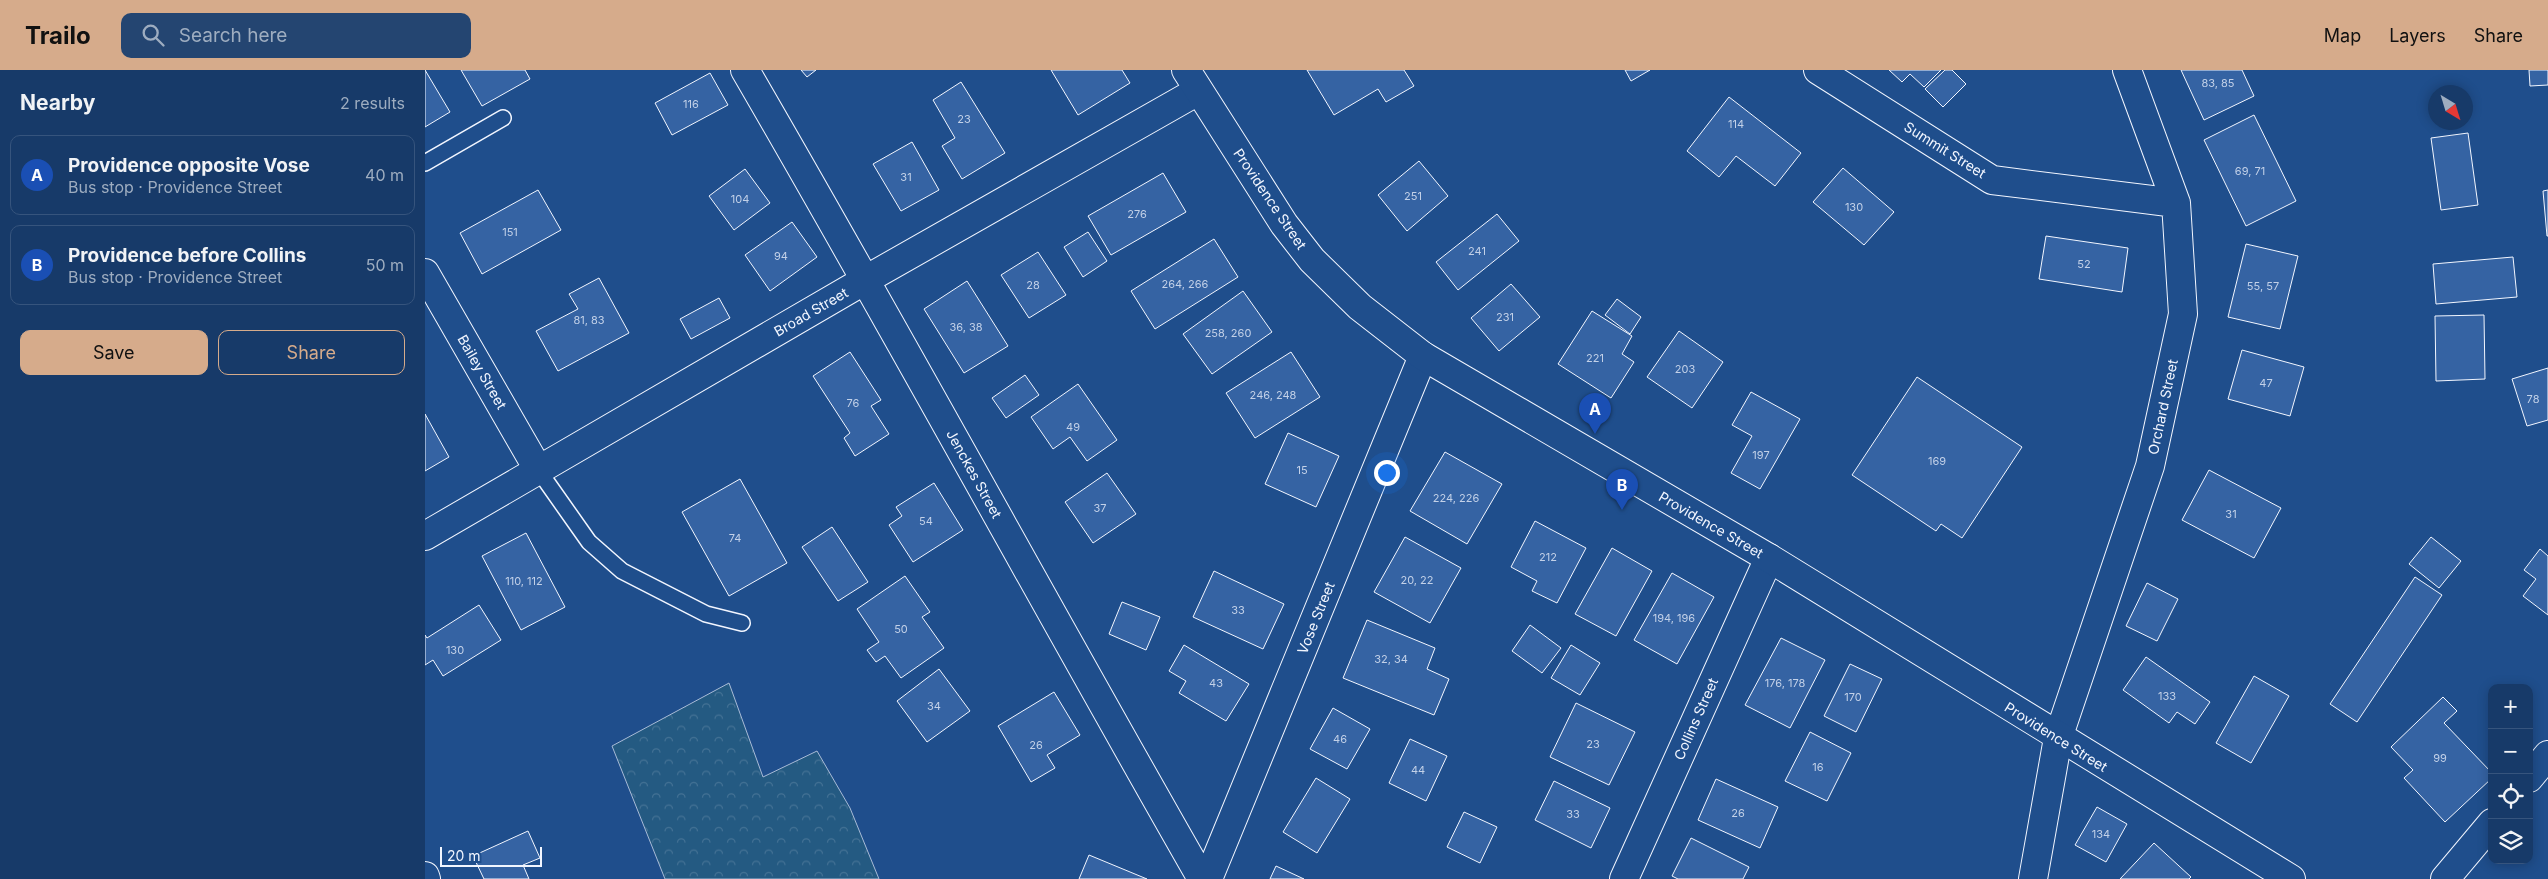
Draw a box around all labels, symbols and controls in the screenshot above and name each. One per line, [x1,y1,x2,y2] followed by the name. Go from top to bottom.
[121,13,471,58] search box
[25,21,91,50] text: Trailo
[139,21,167,49] icon: search
[179,24,287,47] text: Search here
[2324,25,2361,46] text: Map
[2389,25,2446,46] text: Layers
[2474,25,2523,46] text: Share
[2201,76,2235,90] house number: 83, 85
[2428,85,2473,130] north arrow
[20,90,95,115] text: Nearby
[340,93,405,113] text: 2 results
[683,97,699,111] house number: 116
[957,112,971,126] house number: 23
[1728,117,1744,131] house number: 114
[1901,118,1990,182] street label: Summit Street
[1230,145,1311,253] street label: Providence Street
[68,154,310,177] text: Providence opposite Vose
[2235,164,2265,178] house number: 69, 71
[31,165,43,185] text: A
[365,165,404,185] text: 40 m
[900,170,912,184] house number: 31
[68,177,282,197] text: Bus stop · Providence Street
[1404,189,1422,203] house number: 251
[731,192,749,206] house number: 104
[1845,200,1863,214] house number: 130
[1127,207,1147,221] house number: 276
[502,225,518,239] house number: 151
[68,244,306,267] text: Providence before Collins
[1468,244,1486,258] house number: 241
[774,249,788,263] house number: 94
[32,255,42,275] text: B
[366,255,404,275] text: 50 m
[2077,257,2091,271] house number: 52
[68,267,282,287] text: Bus stop · Providence Street
[1162,277,1209,291] house number: 264, 266
[1026,278,1040,292] house number: 28
[2247,279,2279,293] house number: 55, 57
[771,283,851,340] street label: Broad Street
[1496,310,1514,324] house number: 231
[573,313,605,327] house number: 81, 83
[949,320,983,334] house number: 36, 38
[1205,326,1251,340] house number: 258, 260
[20,330,208,375] button: Save
[218,330,405,375] button: Share
[454,332,511,412] street label: Bailey Street
[1586,351,1604,365] house number: 221
[2144,357,2181,456] street label: Orchard Street
[1675,362,1695,376] house number: 203
[2259,376,2273,390] house number: 47
[1250,388,1297,402] house number: 246, 248
[2527,392,2540,406] house number: 78
[1579,393,1611,434] pin: A
[847,396,860,410] house number: 76
[1066,420,1080,434] house number: 49
[943,426,1006,521] street label: Jenckes Street
[1752,448,1770,462] house number: 197
[1928,454,1946,468] house number: 169
[1374,460,1400,486] your location
[1296,463,1308,477] house number: 15
[1606,469,1638,510] pin: B
[1656,488,1767,562] street label: Providence Street
[1433,491,1479,505] house number: 224, 226
[1093,501,1107,515] house number: 37
[2225,507,2237,521] house number: 31
[919,514,933,528] house number: 54
[729,531,741,545] house number: 74
[1539,550,1557,564] house number: 212
[1400,573,1434,587] house number: 20, 22
[505,574,543,588] house number: 110, 112
[1293,579,1338,656] street label: Vose Street
[1231,603,1245,617] house number: 33
[1653,611,1695,625] house number: 194, 196
[894,622,908,636] house number: 50
[446,643,464,657] house number: 130
[1374,652,1408,666] house number: 32, 34
[1670,675,1721,762] street label: Collins Street
[1209,676,1223,690] house number: 43
[1765,676,1805,690] house number: 176, 178
[2488,684,2533,864] map controls
[2488,684,2533,729] button: +
[2158,689,2176,703] house number: 133
[1844,690,1862,704] house number: 170
[2002,698,2111,775] street label: Providence Street
[927,699,941,713] house number: 34
[2488,729,2533,774] button: −
[1333,732,1347,746] house number: 46
[1586,737,1600,751] house number: 23
[1029,738,1043,752] house number: 26
[2433,751,2447,765] house number: 99
[1812,760,1824,774] house number: 16
[1411,763,1425,777] house number: 44
[2488,774,2533,819] button: locate
[1731,806,1745,820] house number: 26
[1566,807,1580,821] house number: 33
[2488,819,2533,864] button: layers
[2092,827,2110,841] house number: 134
[440,844,543,867] scale bar
[447,847,481,864] text: 20 m

